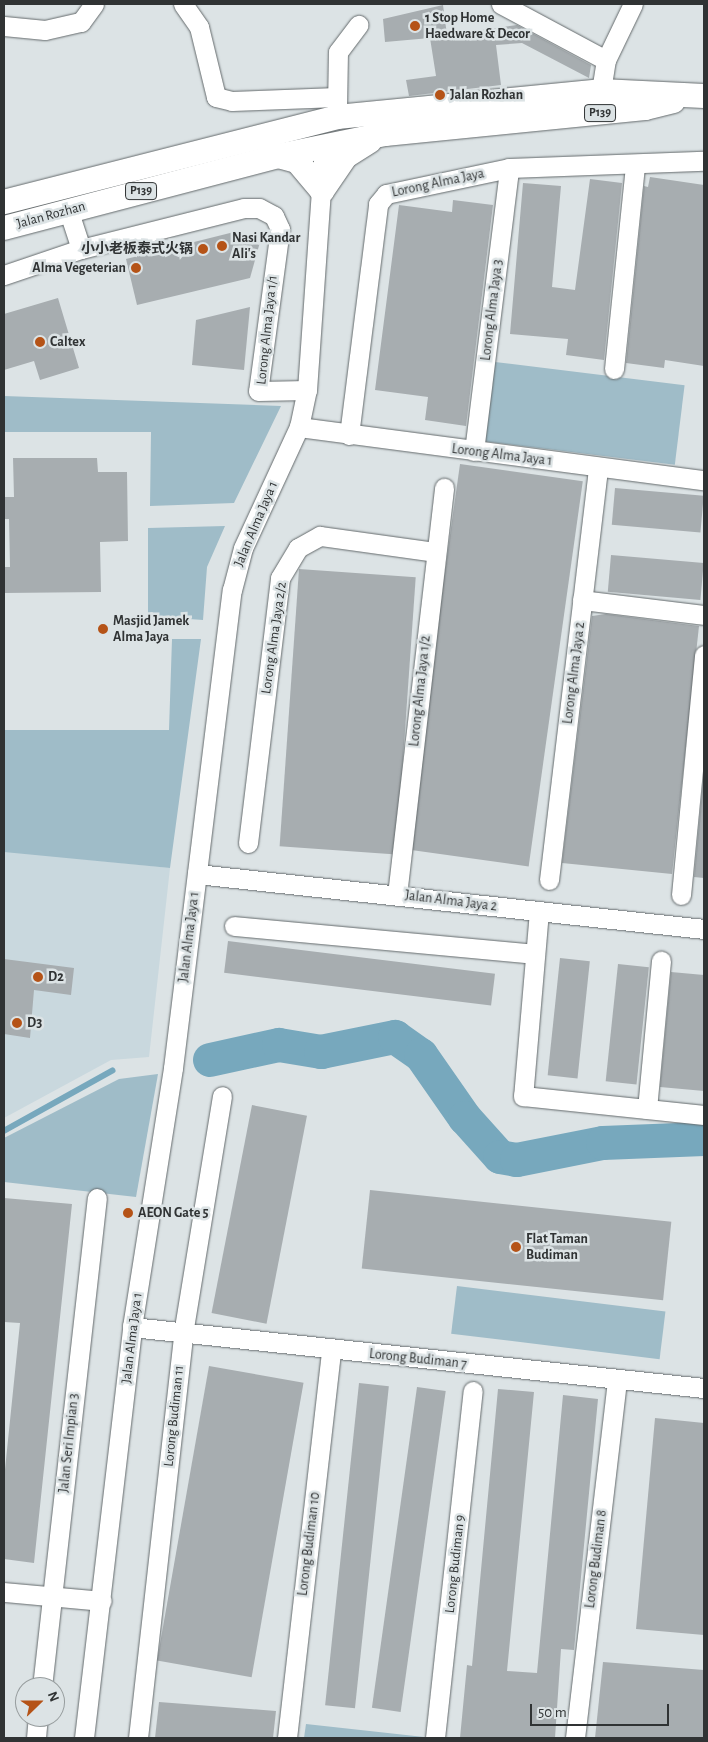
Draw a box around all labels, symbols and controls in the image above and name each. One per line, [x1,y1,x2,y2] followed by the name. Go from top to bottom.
[425,10,530,42] place label: 1 Stop Home Haedware & Decor
[409,20,421,32] marker: 1 Stop Home Haedware & Decor
[450,87,523,103] place label: Jalan Rozhan
[434,89,446,101] marker: Jalan Rozhan
[584,104,616,122] road number: P139
[390,165,486,201] street label: Lorong Alma Jaya
[125,182,157,200] road number: P139
[15,198,87,232] street label: Jalan Rozhan
[232,230,300,262] place label: Nasi Kandar Ali's
[216,240,228,252] marker: Nasi Kandar Ali's
[81,241,193,257] place label: 小小老板泰式火锅
[197,243,209,255] marker: 小小老板泰式火锅
[477,258,507,362] street label: Lorong Alma Jaya 3
[32,260,126,276] place label: Alma Vegeterian
[130,262,142,274] marker: Alma Vegeterian
[253,274,281,386] street label: Lorong Alma Jaya 1/1
[50,334,85,350] place label: Caltex
[34,336,46,348] marker: Caltex
[451,440,553,470] street label: Lorong Alma Jaya 1
[230,479,282,569] street label: Jalan Alma Jaya 1
[258,581,290,695] street label: Lorong Alma Jaya 2/2
[113,613,189,646] place label: Masjid Jamek Alma Jaya
[559,621,589,725] street label: Lorong Alma Jaya 2
[97,623,109,635] marker: Masjid Jamek Alma Jaya
[406,635,434,747] street label: Lorong Alma Jaya 1/2
[404,887,498,915] street label: Jalan Alma Jaya 2
[175,891,203,983] street label: Jalan Alma Jaya 1
[48,969,64,985] place label: D2
[32,971,44,983] marker: D2
[27,1015,42,1031] place label: D3
[11,1017,23,1029] marker: D3
[138,1205,208,1221] place label: AEON Gate 5
[122,1207,134,1219] marker: AEON Gate 5
[526,1231,588,1264] place label: Flat Taman Budiman
[510,1241,522,1253] marker: Flat Taman Budiman
[118,1292,146,1384] street label: Jalan Alma Jaya 1
[368,1346,468,1372] street label: Lorong Budiman 7
[160,1364,188,1468] street label: Lorong Budiman 11
[55,1392,83,1494] street label: Jalan Seri Impian 3
[294,1491,324,1597] street label: Lorong Budiman 10
[582,1509,610,1609] street label: Lorong Budiman 8
[441,1514,469,1614] street label: Lorong Budiman 9
[15,1677,65,1727] north arrow
[45,1690,61,1704] text: N
[533,1694,672,1726] scale bar
[538,1705,567,1720] text: 50 m

